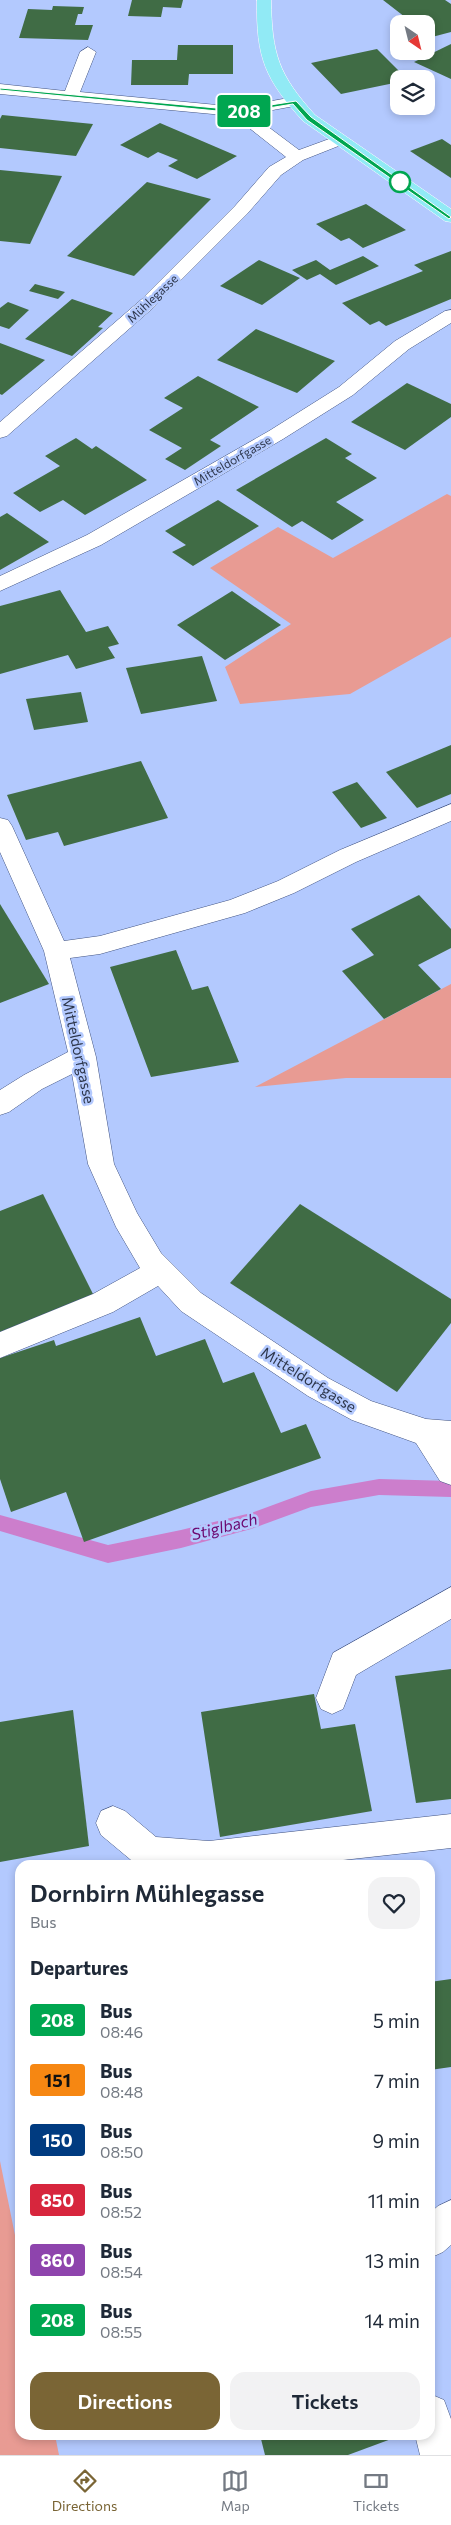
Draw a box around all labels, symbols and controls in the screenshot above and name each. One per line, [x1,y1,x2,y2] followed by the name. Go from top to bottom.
[390,15,435,60] north arrow
[390,15,435,115] map controls
[390,70,435,115] button: layers
[215,95,273,127] line badge: 208
[227,100,261,122] text: 208
[389,171,411,193] unlabelled marker
[124,271,180,325] street label: Mühlegasse
[191,432,273,488] street label: Mitteldorfgasse
[59,995,99,1105] street label: Mitteldorfgasse
[258,1342,360,1416] street label: Mitteldorfgasse
[189,1509,259,1543] water label: Stiglbach
[368,1877,420,1929] button: heart
[30,1878,264,1907] text: Dornbirn Mühlegasse
[30,1912,57,1931] text: Bus
[30,1956,128,1979] text: Departures
[100,1999,132,2022] text: Bus
[41,2009,74,2031] text: 208
[373,2009,420,2032] text: 5 min
[100,2022,143,2041] text: 08:46
[100,2059,132,2082] text: Bus
[44,2069,71,2091] text: 151
[374,2069,420,2092] text: 7 min
[100,2082,143,2101] text: 08:48
[100,2119,132,2142] text: Bus
[42,2129,73,2151] text: 150
[372,2129,420,2152] text: 9 min
[100,2142,144,2161] text: 08:50
[100,2179,132,2202] text: Bus
[41,2189,74,2211] text: 850
[368,2189,420,2212] text: 11 min
[100,2202,142,2221] text: 08:52
[100,2239,132,2262] text: Bus
[40,2249,75,2271] text: 860
[365,2249,420,2272] text: 13 min
[100,2262,143,2281] text: 08:54
[100,2299,132,2322] text: Bus
[41,2309,74,2331] text: 208
[364,2309,420,2332] text: 14 min
[100,2322,142,2341] text: 08:55
[30,2372,220,2430] button: Directions
[230,2372,420,2430] button: Tickets
[52,2467,117,2514] tab: Directions
[221,2467,250,2514] tab: Map
[353,2467,399,2514] tab: Tickets

